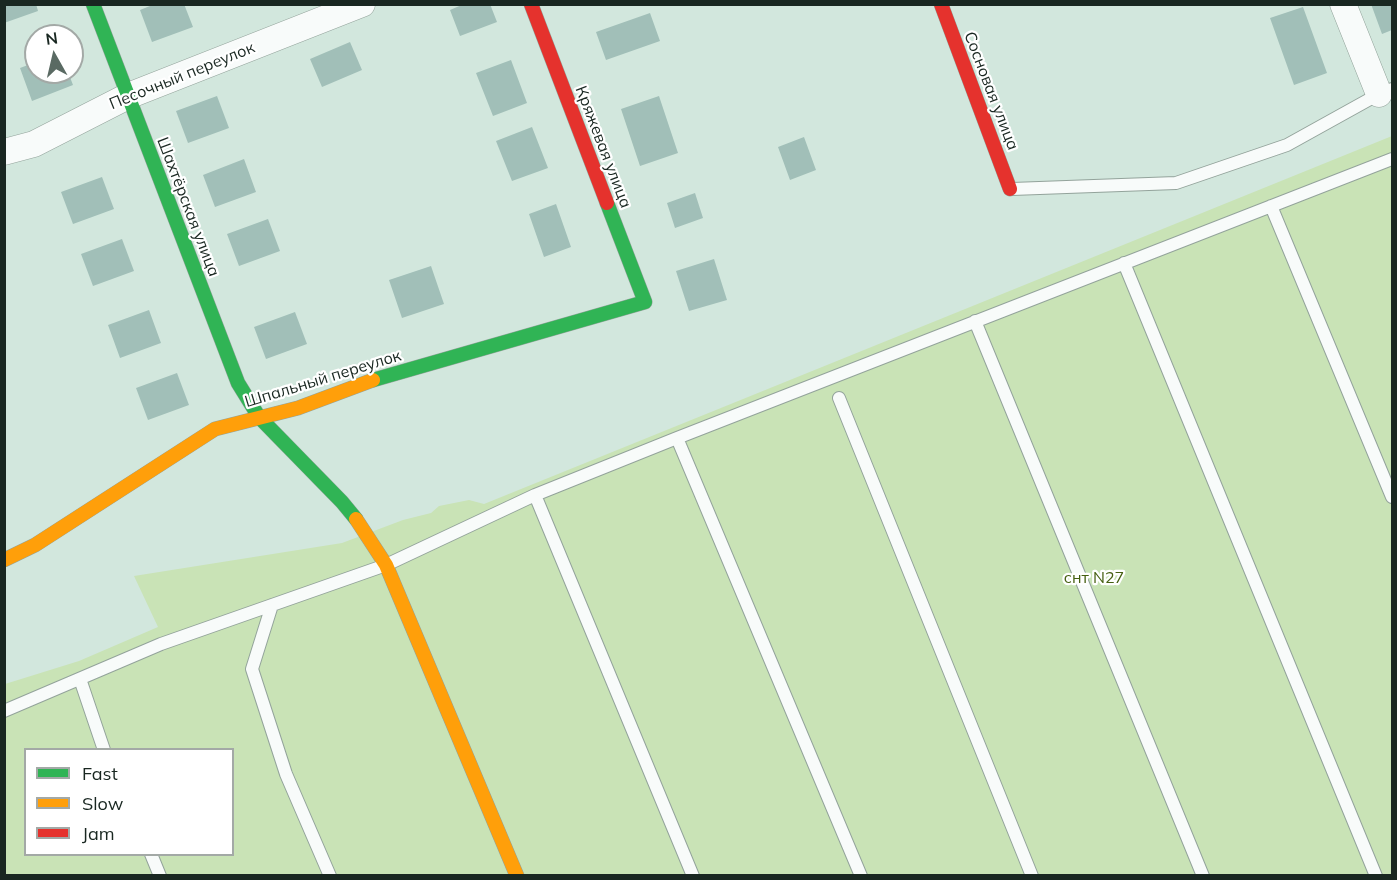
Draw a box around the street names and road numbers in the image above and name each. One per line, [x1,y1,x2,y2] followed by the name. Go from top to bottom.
[960,29,1022,153] street label: Сосновая улица
[107,38,257,114] street label: Песочный переулок
[571,83,635,211] street label: Кряжевая улица
[153,135,223,279] street label: Шахтёрская улица
[243,346,403,412] street label: Шпальный переулок

